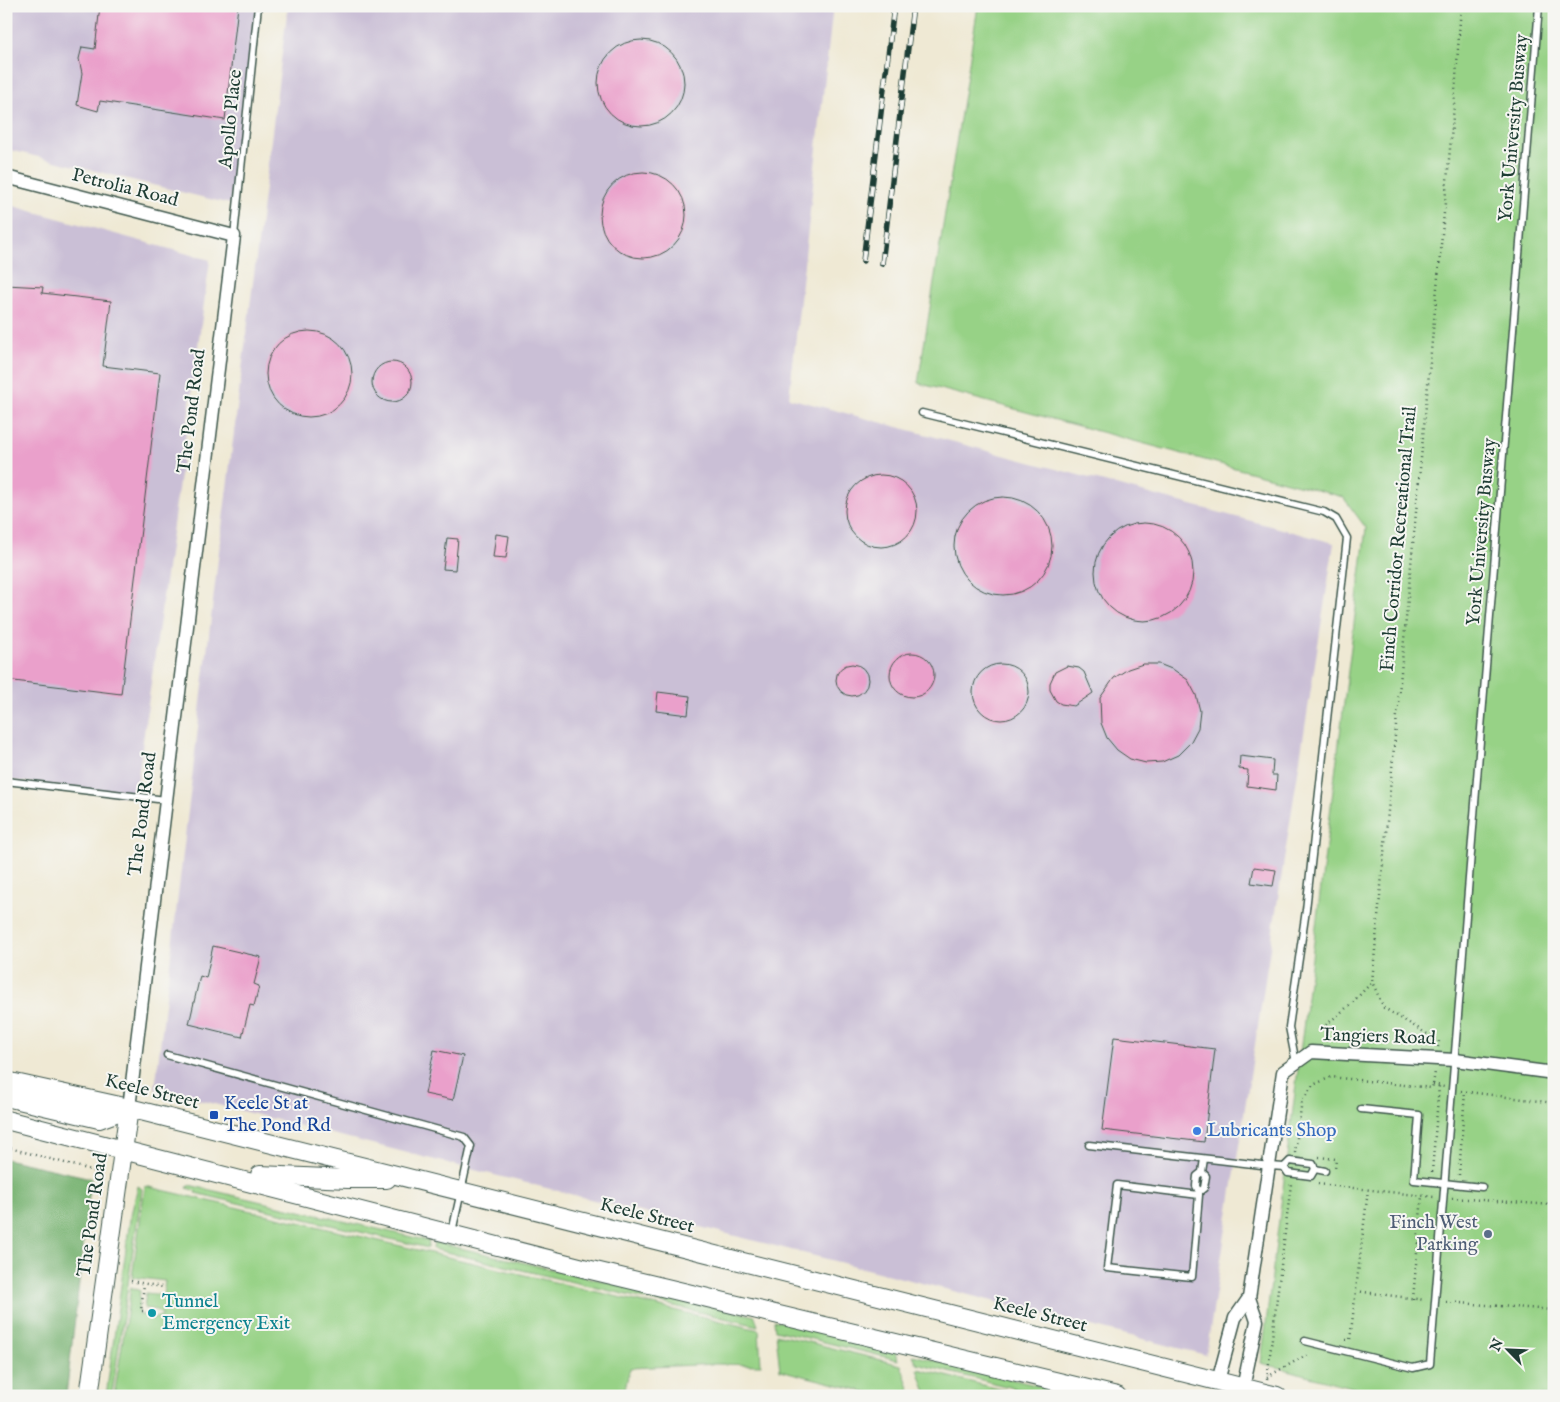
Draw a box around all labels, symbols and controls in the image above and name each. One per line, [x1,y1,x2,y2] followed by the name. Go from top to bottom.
[1494,32,1534,223] street label: York University Busway
[214,68,248,171] street label: Apollo Place
[69,163,181,213] street label: Petrolia Road
[172,347,212,474] street label: The Pond Road
[1375,405,1423,673] street label: Finch Corridor Recreational Trail
[1462,436,1502,627] street label: York University Busway
[123,750,163,877] street label: The Pond Road
[1320,1023,1437,1051] street label: Tangiers Road
[102,1069,202,1115] street label: Keele Street
[224,1092,331,1138] place label: Keele St at The Pond Rd
[208,1109,220,1121] marker: Keele St at The Pond Rd
[1207,1119,1337,1143] place label: Lubricants Shop
[1191,1125,1203,1137] marker: Lubricants Shop
[72,1151,114,1279] street label: The Pond Road
[597,1193,697,1239] street label: Keele Street
[1389,1211,1479,1257] place label: Finch West Parking
[1482,1228,1494,1240] marker: Finch West Parking
[162,1290,291,1336] place label: Tunnel Emergency Exit
[990,1292,1090,1338] street label: Keele Street
[146,1307,158,1319] marker: Tunnel Emergency Exit
[1482,1324,1532,1374] north arrow
[1486,1336,1508,1355] text: N

